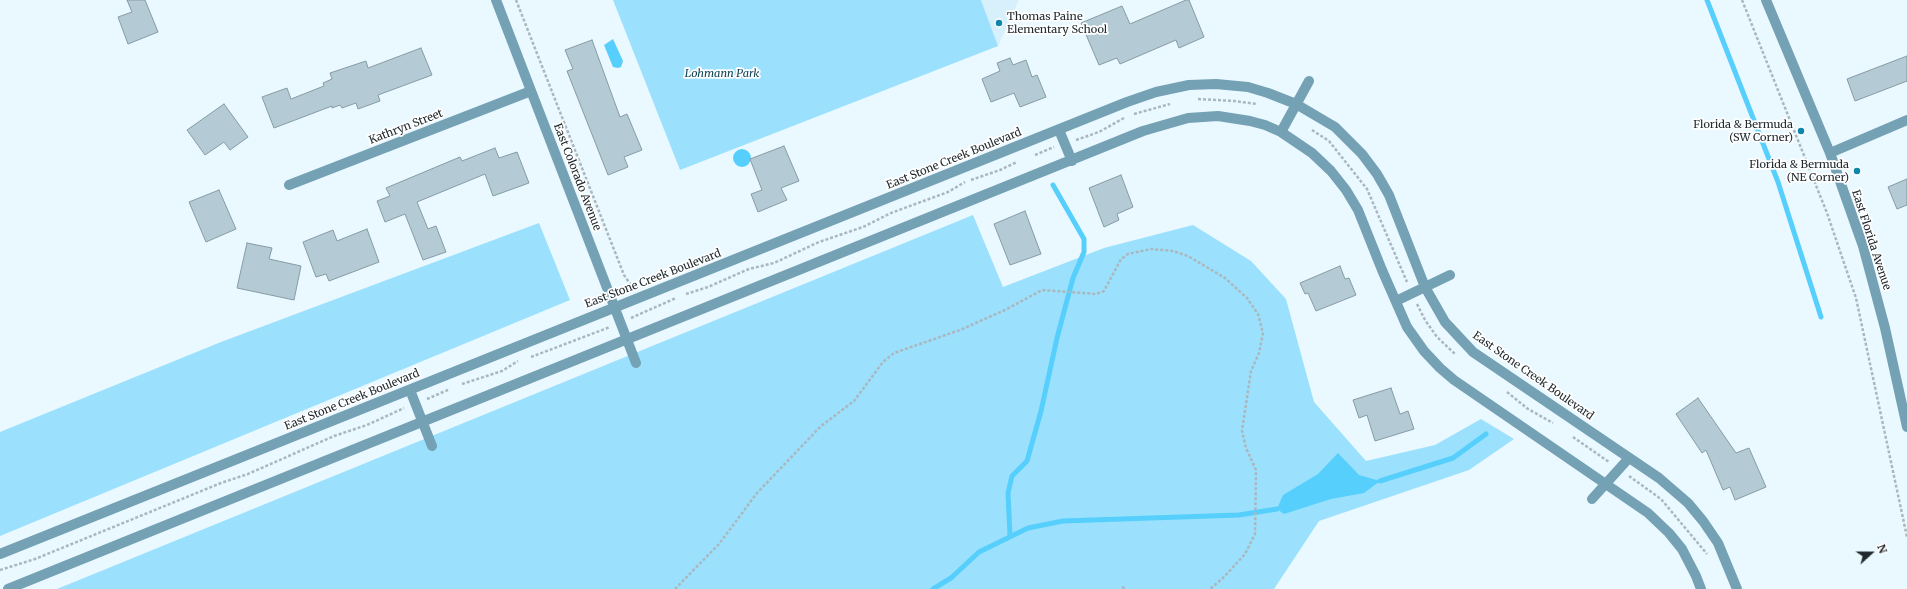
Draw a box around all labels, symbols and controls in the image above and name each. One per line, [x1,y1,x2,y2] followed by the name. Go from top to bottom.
[1007,10,1107,36] place label: Thomas Paine Elementary School
[994,18,1004,28] marker: Thomas Paine Elementary School
[685,67,759,81] park label: Lohmann Park
[367,107,445,147] street label: Kathryn Street
[1693,118,1793,144] place label: Florida & Bermuda (SW Corner)
[550,122,604,232] street label: East Colorado Avenue
[884,126,1024,192] street label: East Stone Creek Boulevard
[1796,126,1806,136] marker: Florida & Bermuda (SW Corner)
[1749,158,1849,184] place label: Florida & Bermuda (NE Corner)
[1852,166,1862,176] marker: Florida & Bermuda (NE Corner)
[1849,188,1893,292] street label: East Florida Avenue
[583,247,723,311] street label: East Stone Creek Boulevard
[1470,329,1596,423] street label: East Stone Creek Boulevard
[282,367,422,433] street label: East Stone Creek Boulevard
[1851,533,1891,573] north arrow
[1874,542,1890,555] text: N

